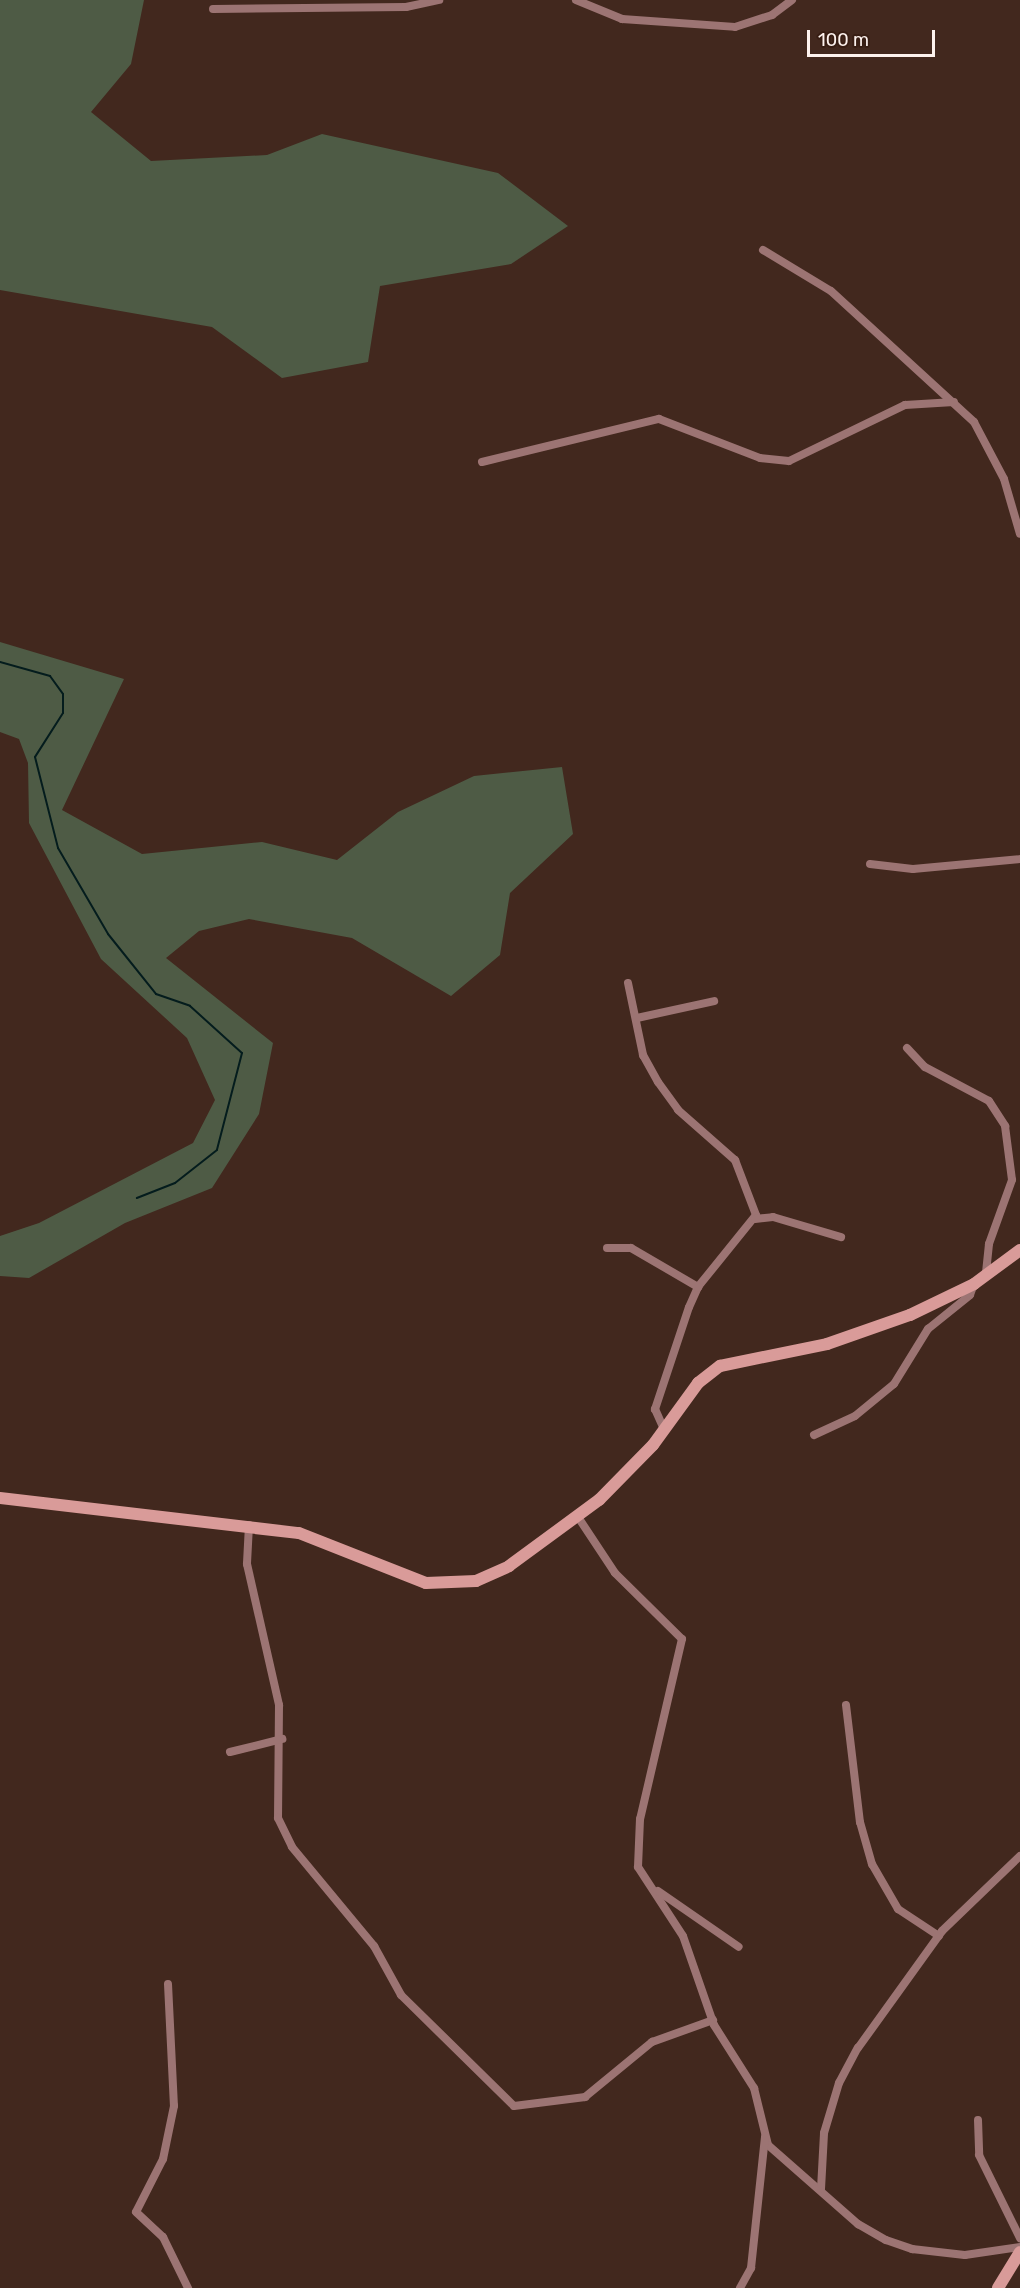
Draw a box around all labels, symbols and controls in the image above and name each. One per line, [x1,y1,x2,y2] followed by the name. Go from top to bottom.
[810,18,938,56] scale bar
[818,29,869,51] text: 100 m

